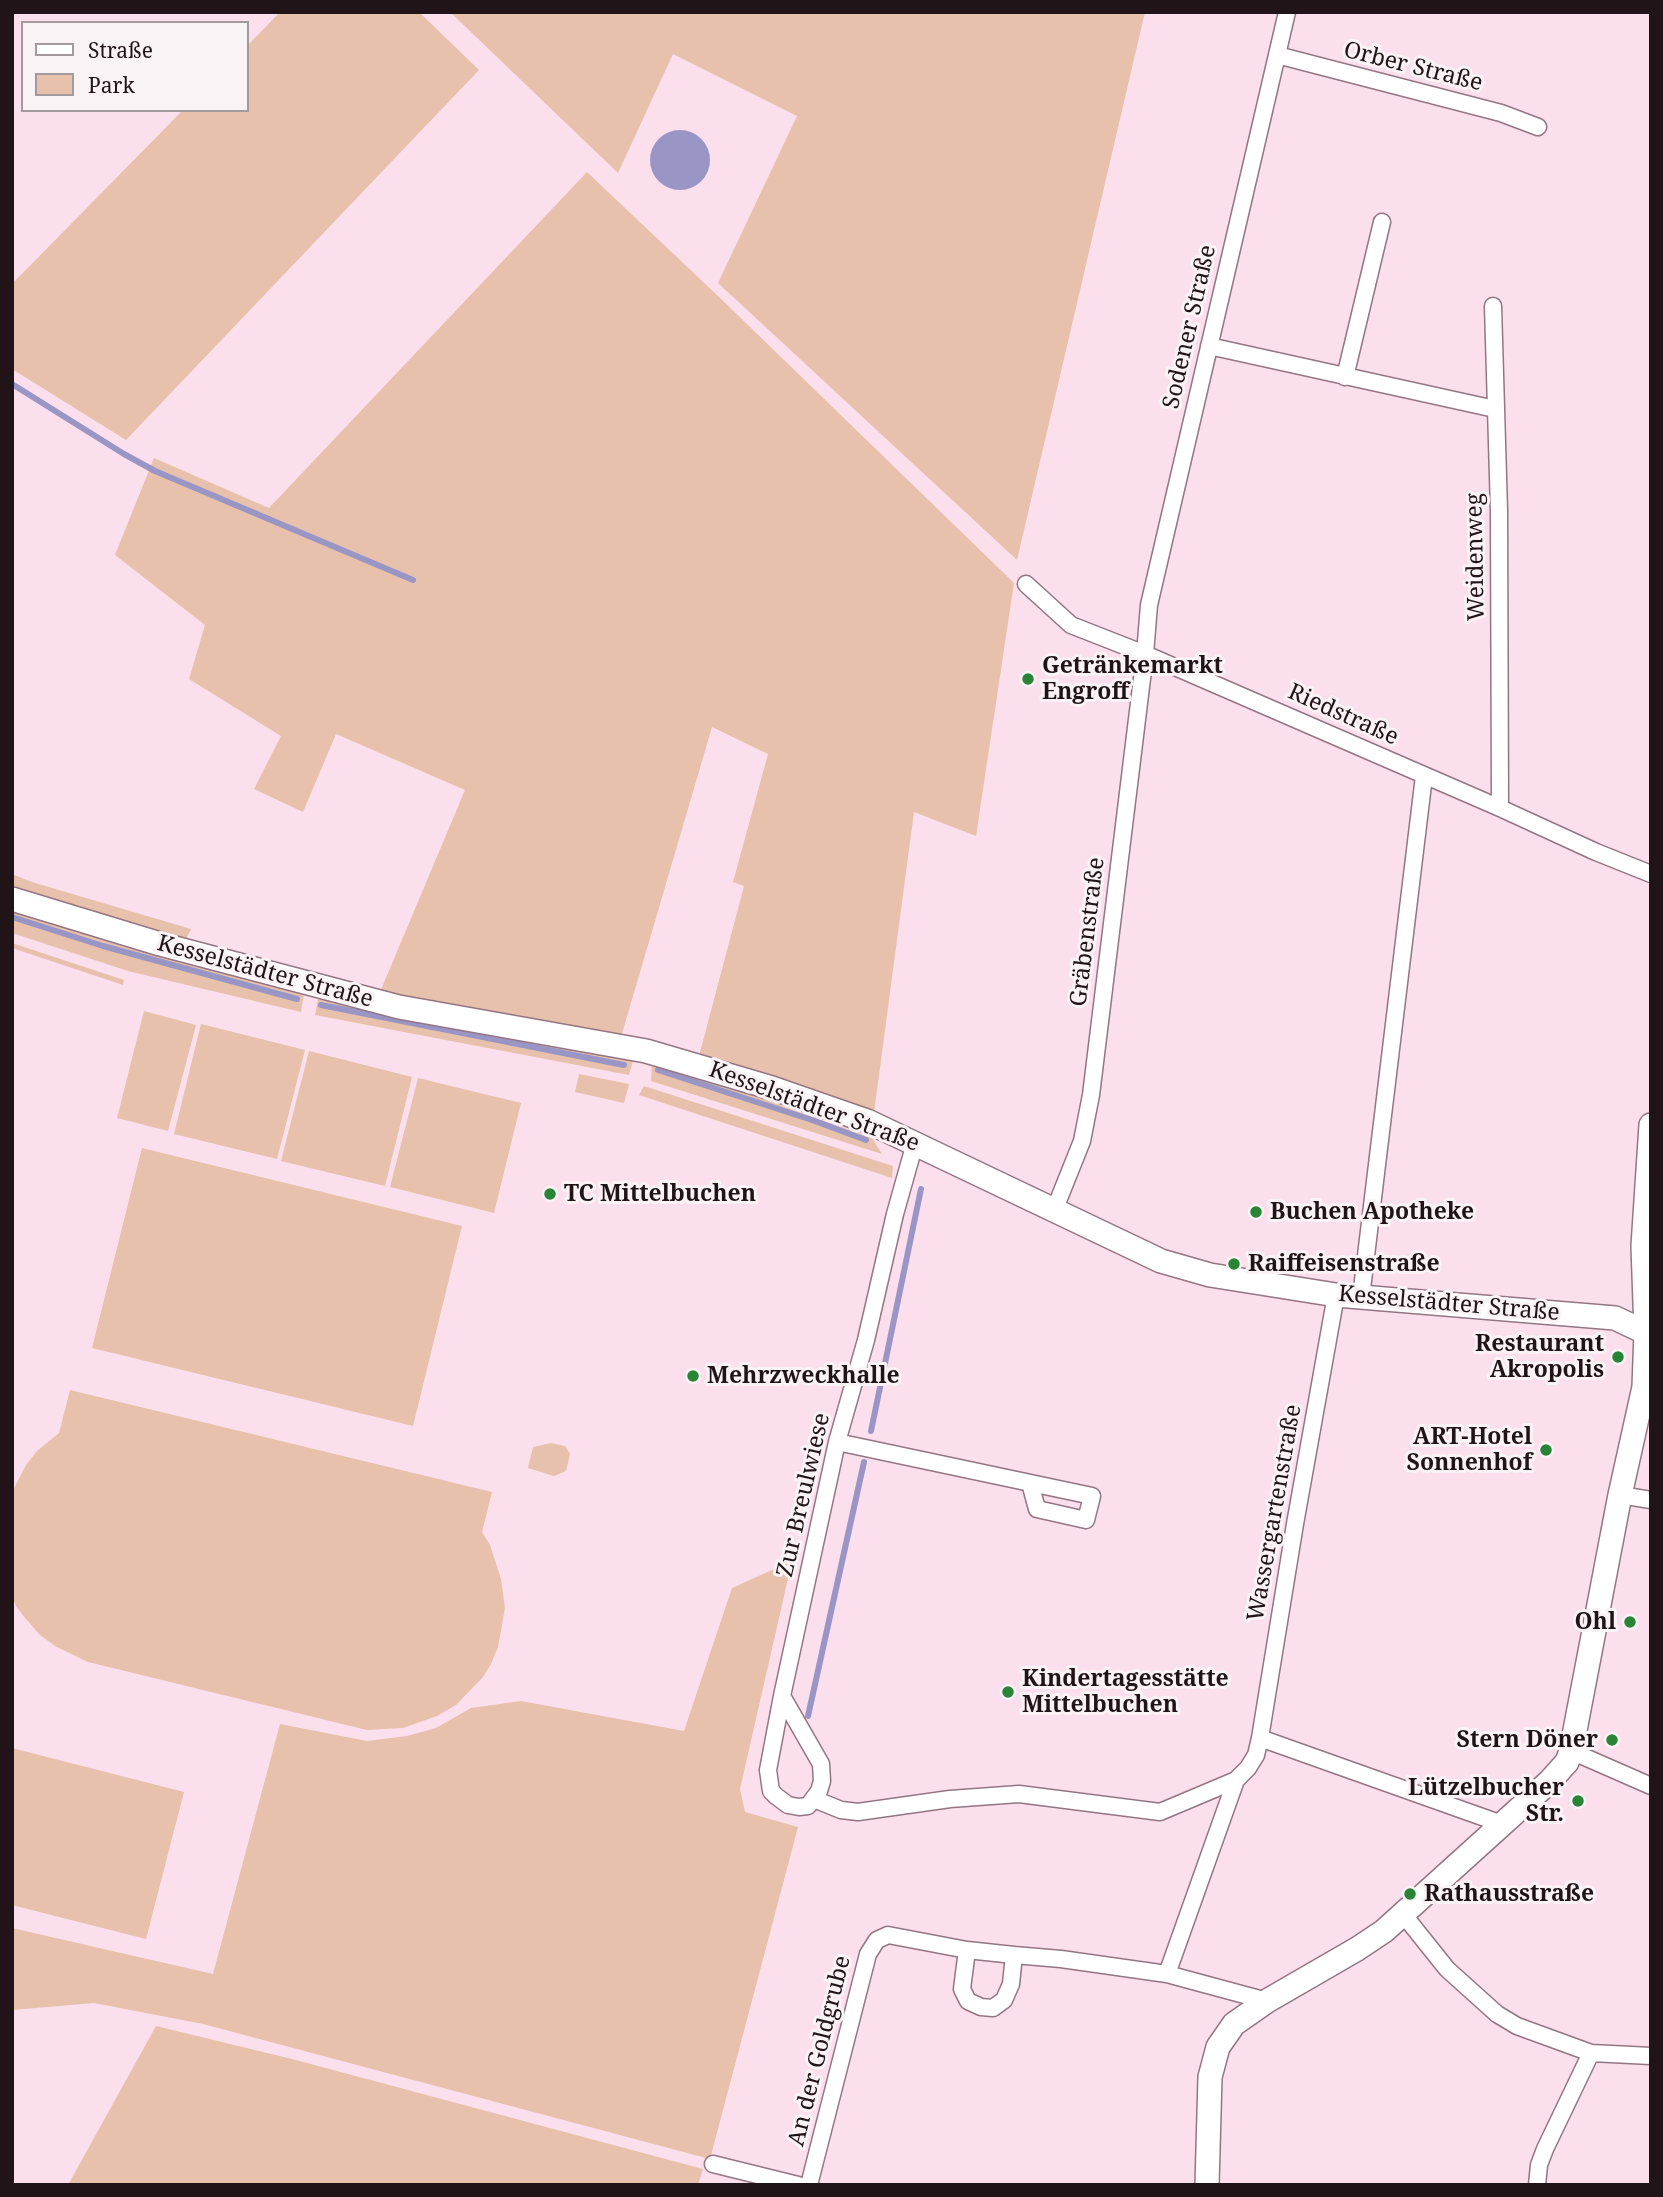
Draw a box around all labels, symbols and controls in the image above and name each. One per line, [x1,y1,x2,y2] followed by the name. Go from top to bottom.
[21,21,248,112] legend
[88,36,153,64] text: Straße
[1341,36,1485,98] street label: Orber Straße
[88,71,135,99] text: Park
[1158,242,1222,412] street label: Sodener Straße
[1461,493,1491,621] street label: Weidenweg
[1042,652,1223,706] place label: Getränkemarkt Engroff
[1020,671,1036,687] marker: Getränkemarkt Engroff
[1284,678,1402,752] street label: Riedstraße
[1065,856,1111,1008] street label: Gräbenstraße
[154,930,376,1014] street label: Kesselstädter Straße
[705,1056,923,1158] street label: Kesselstädter Straße
[564,1180,756,1208] place label: TC Mittelbuchen
[542,1186,558,1202] marker: TC Mittelbuchen
[1270,1198,1474,1226] place label: Buchen Apotheke
[1248,1204,1264,1220] marker: Buchen Apotheke
[1248,1250,1440,1278] place label: Raiffeisenstraße
[1226,1256,1242,1272] marker: Raiffeisenstraße
[1337,1281,1561,1327] street label: Kesselstädter Straße
[1475,1330,1604,1384] place label: Restaurant Akropolis
[1610,1349,1626,1365] marker: Restaurant Akropolis
[707,1362,900,1390] place label: Mehrzweckhalle
[685,1368,701,1384] marker: Mehrzweckhalle
[1242,1402,1308,1624] street label: Wassergartenstraße
[772,1410,836,1580] street label: Zur Breulwiese
[1407,1423,1532,1477] place label: ART-Hotel Sonnenhof
[1538,1442,1554,1458] marker: ART-Hotel Sonnenhof
[1574,1608,1616,1636] place label: Ohl
[1622,1614,1638,1630] marker: Ohl
[1022,1665,1229,1719] place label: Kindertagesstätte Mittelbuchen
[1000,1684,1016,1700] marker: Kindertagesstätte Mittelbuchen
[1457,1726,1598,1754] place label: Stern Döner
[1604,1732,1620,1748] marker: Stern Döner
[1408,1774,1564,1828] place label: Lützelbucher Str.
[1570,1793,1586,1809] marker: Lützelbucher Str.
[1424,1880,1594,1908] place label: Rathausstraße
[1402,1886,1418,1902] marker: Rathausstraße
[783,1953,857,2149] street label: An der Goldgrube

